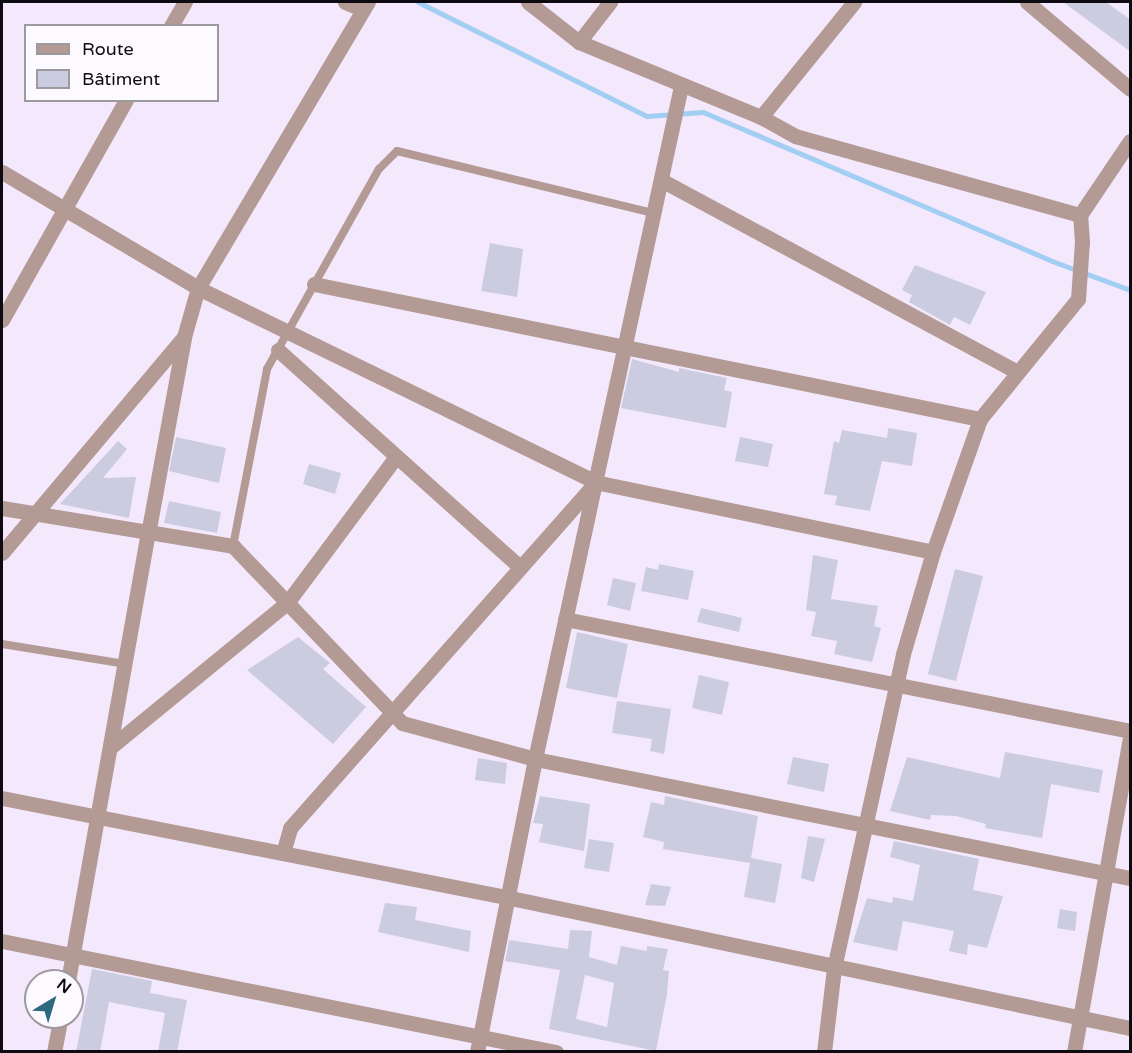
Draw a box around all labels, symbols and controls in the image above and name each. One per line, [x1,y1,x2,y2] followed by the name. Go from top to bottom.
[24,24,219,102] legend
[82,38,134,60] text: Route
[82,68,160,90] text: Bâtiment
[24,969,84,1029] north arrow
[53,975,75,998] text: N

